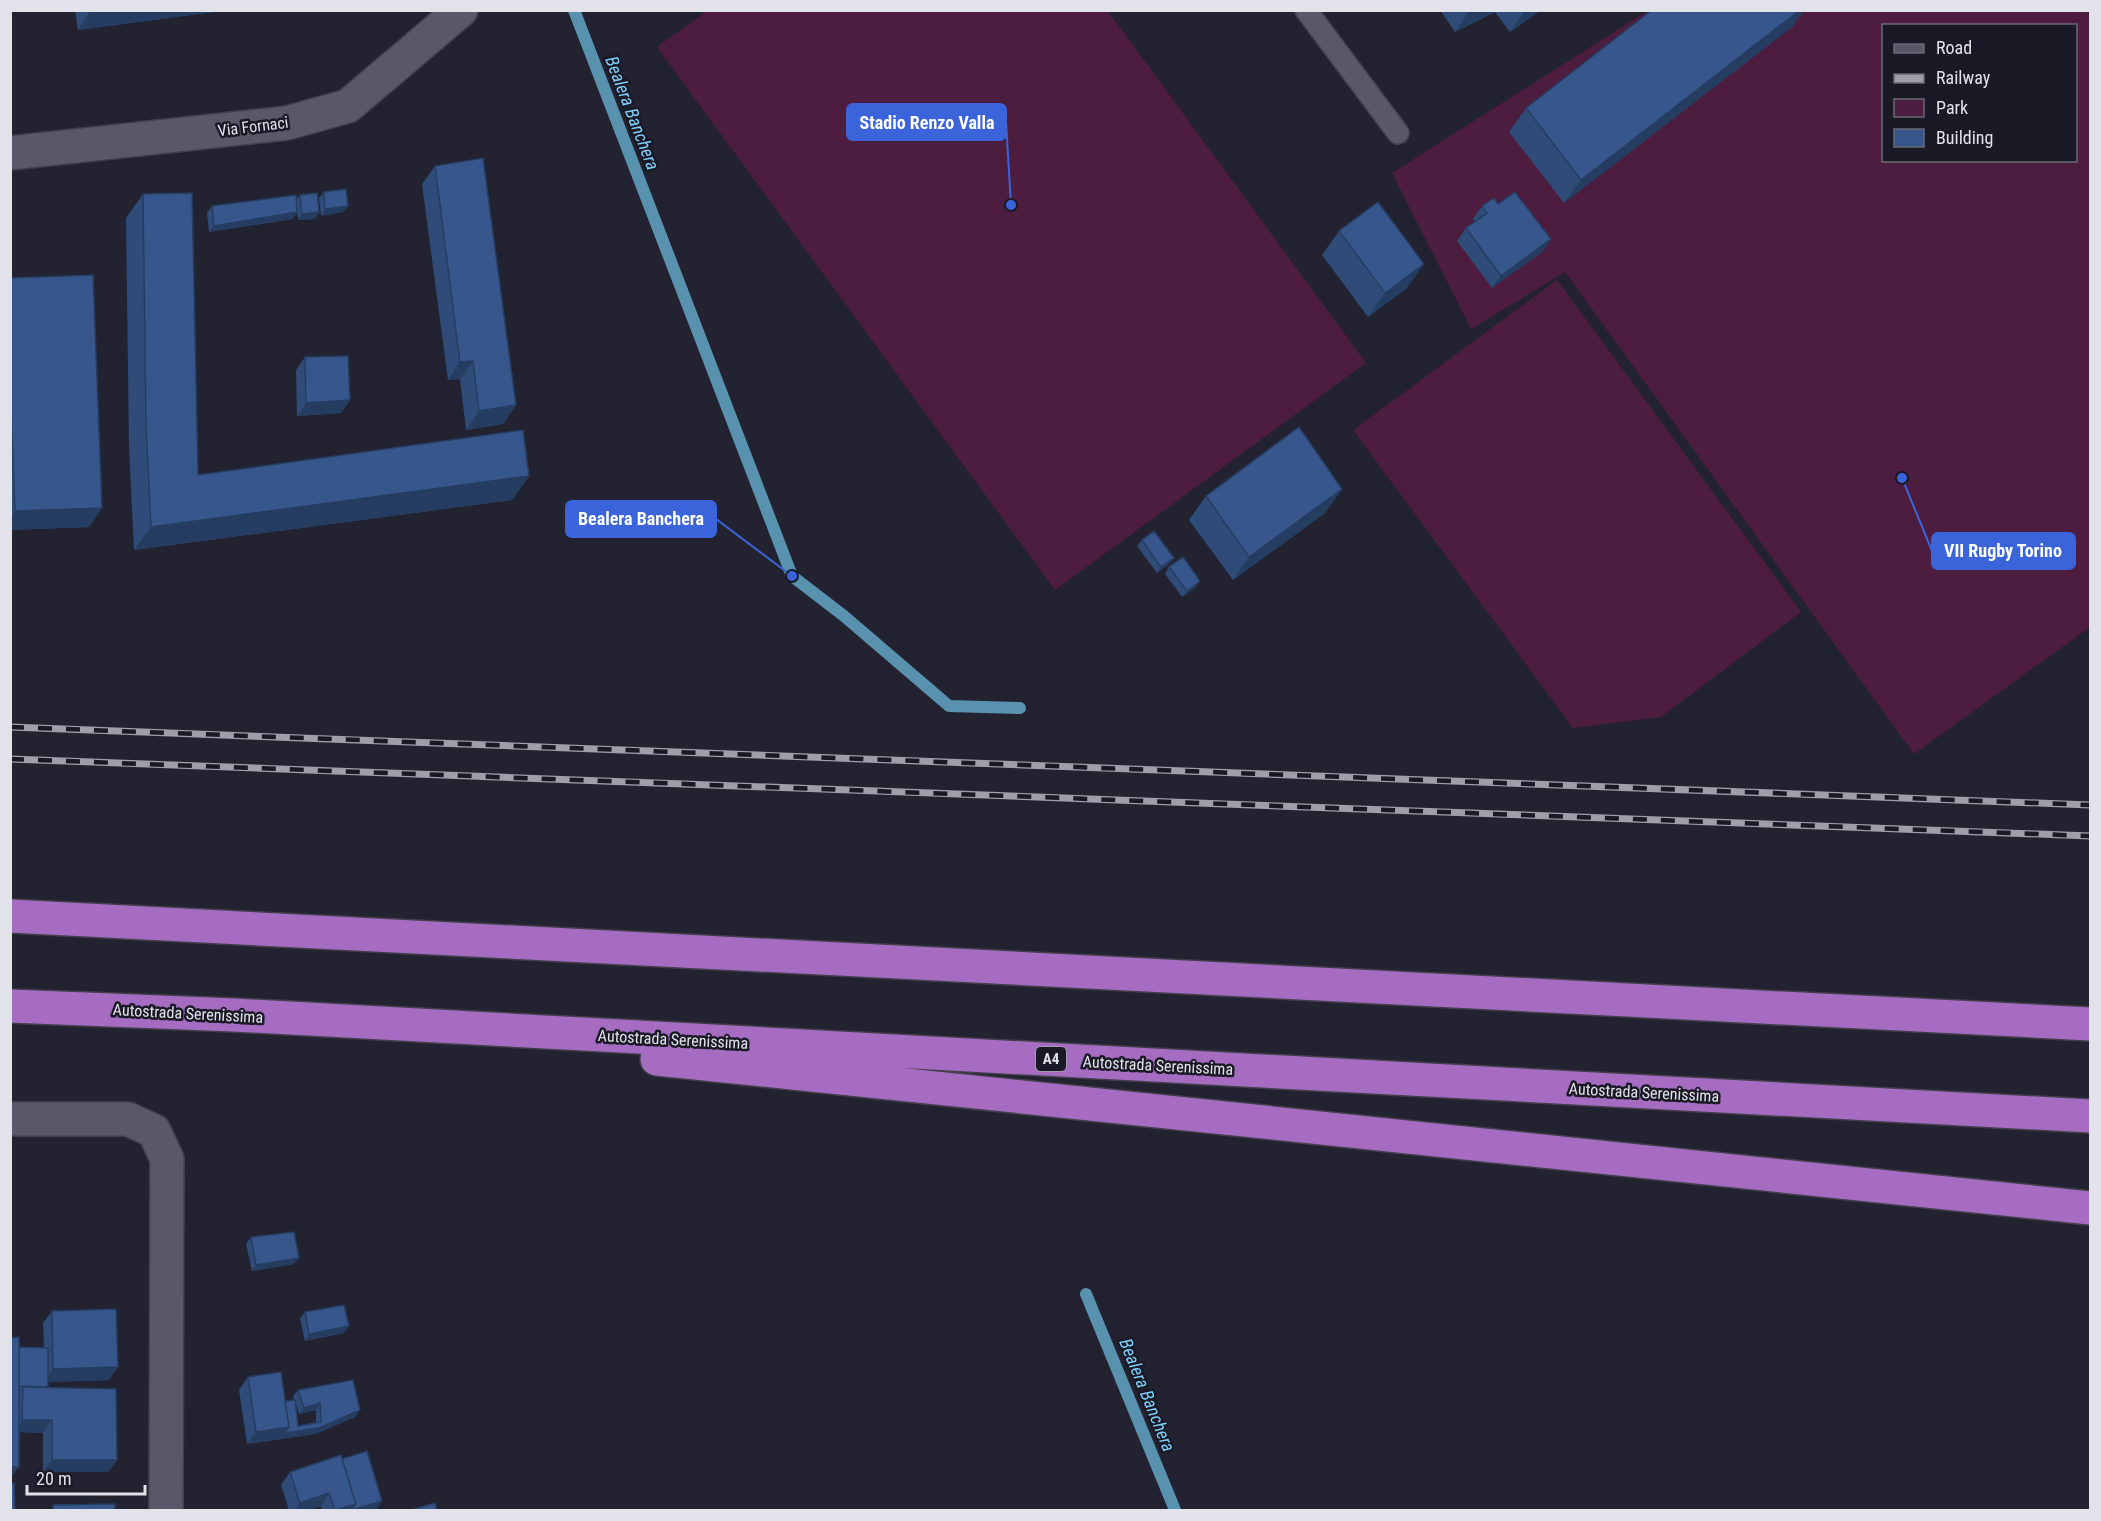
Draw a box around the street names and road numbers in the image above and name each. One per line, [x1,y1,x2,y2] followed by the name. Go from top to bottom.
[217,113,289,140] street label: Via Fornaci
[112,1000,264,1027] street label: Autostrada Serenissima
[597,1026,749,1053] street label: Autostrada Serenissima
[1036,1047,1066,1071] road number: A4
[1082,1052,1234,1079] street label: Autostrada Serenissima
[1568,1079,1720,1106] street label: Autostrada Serenissima

